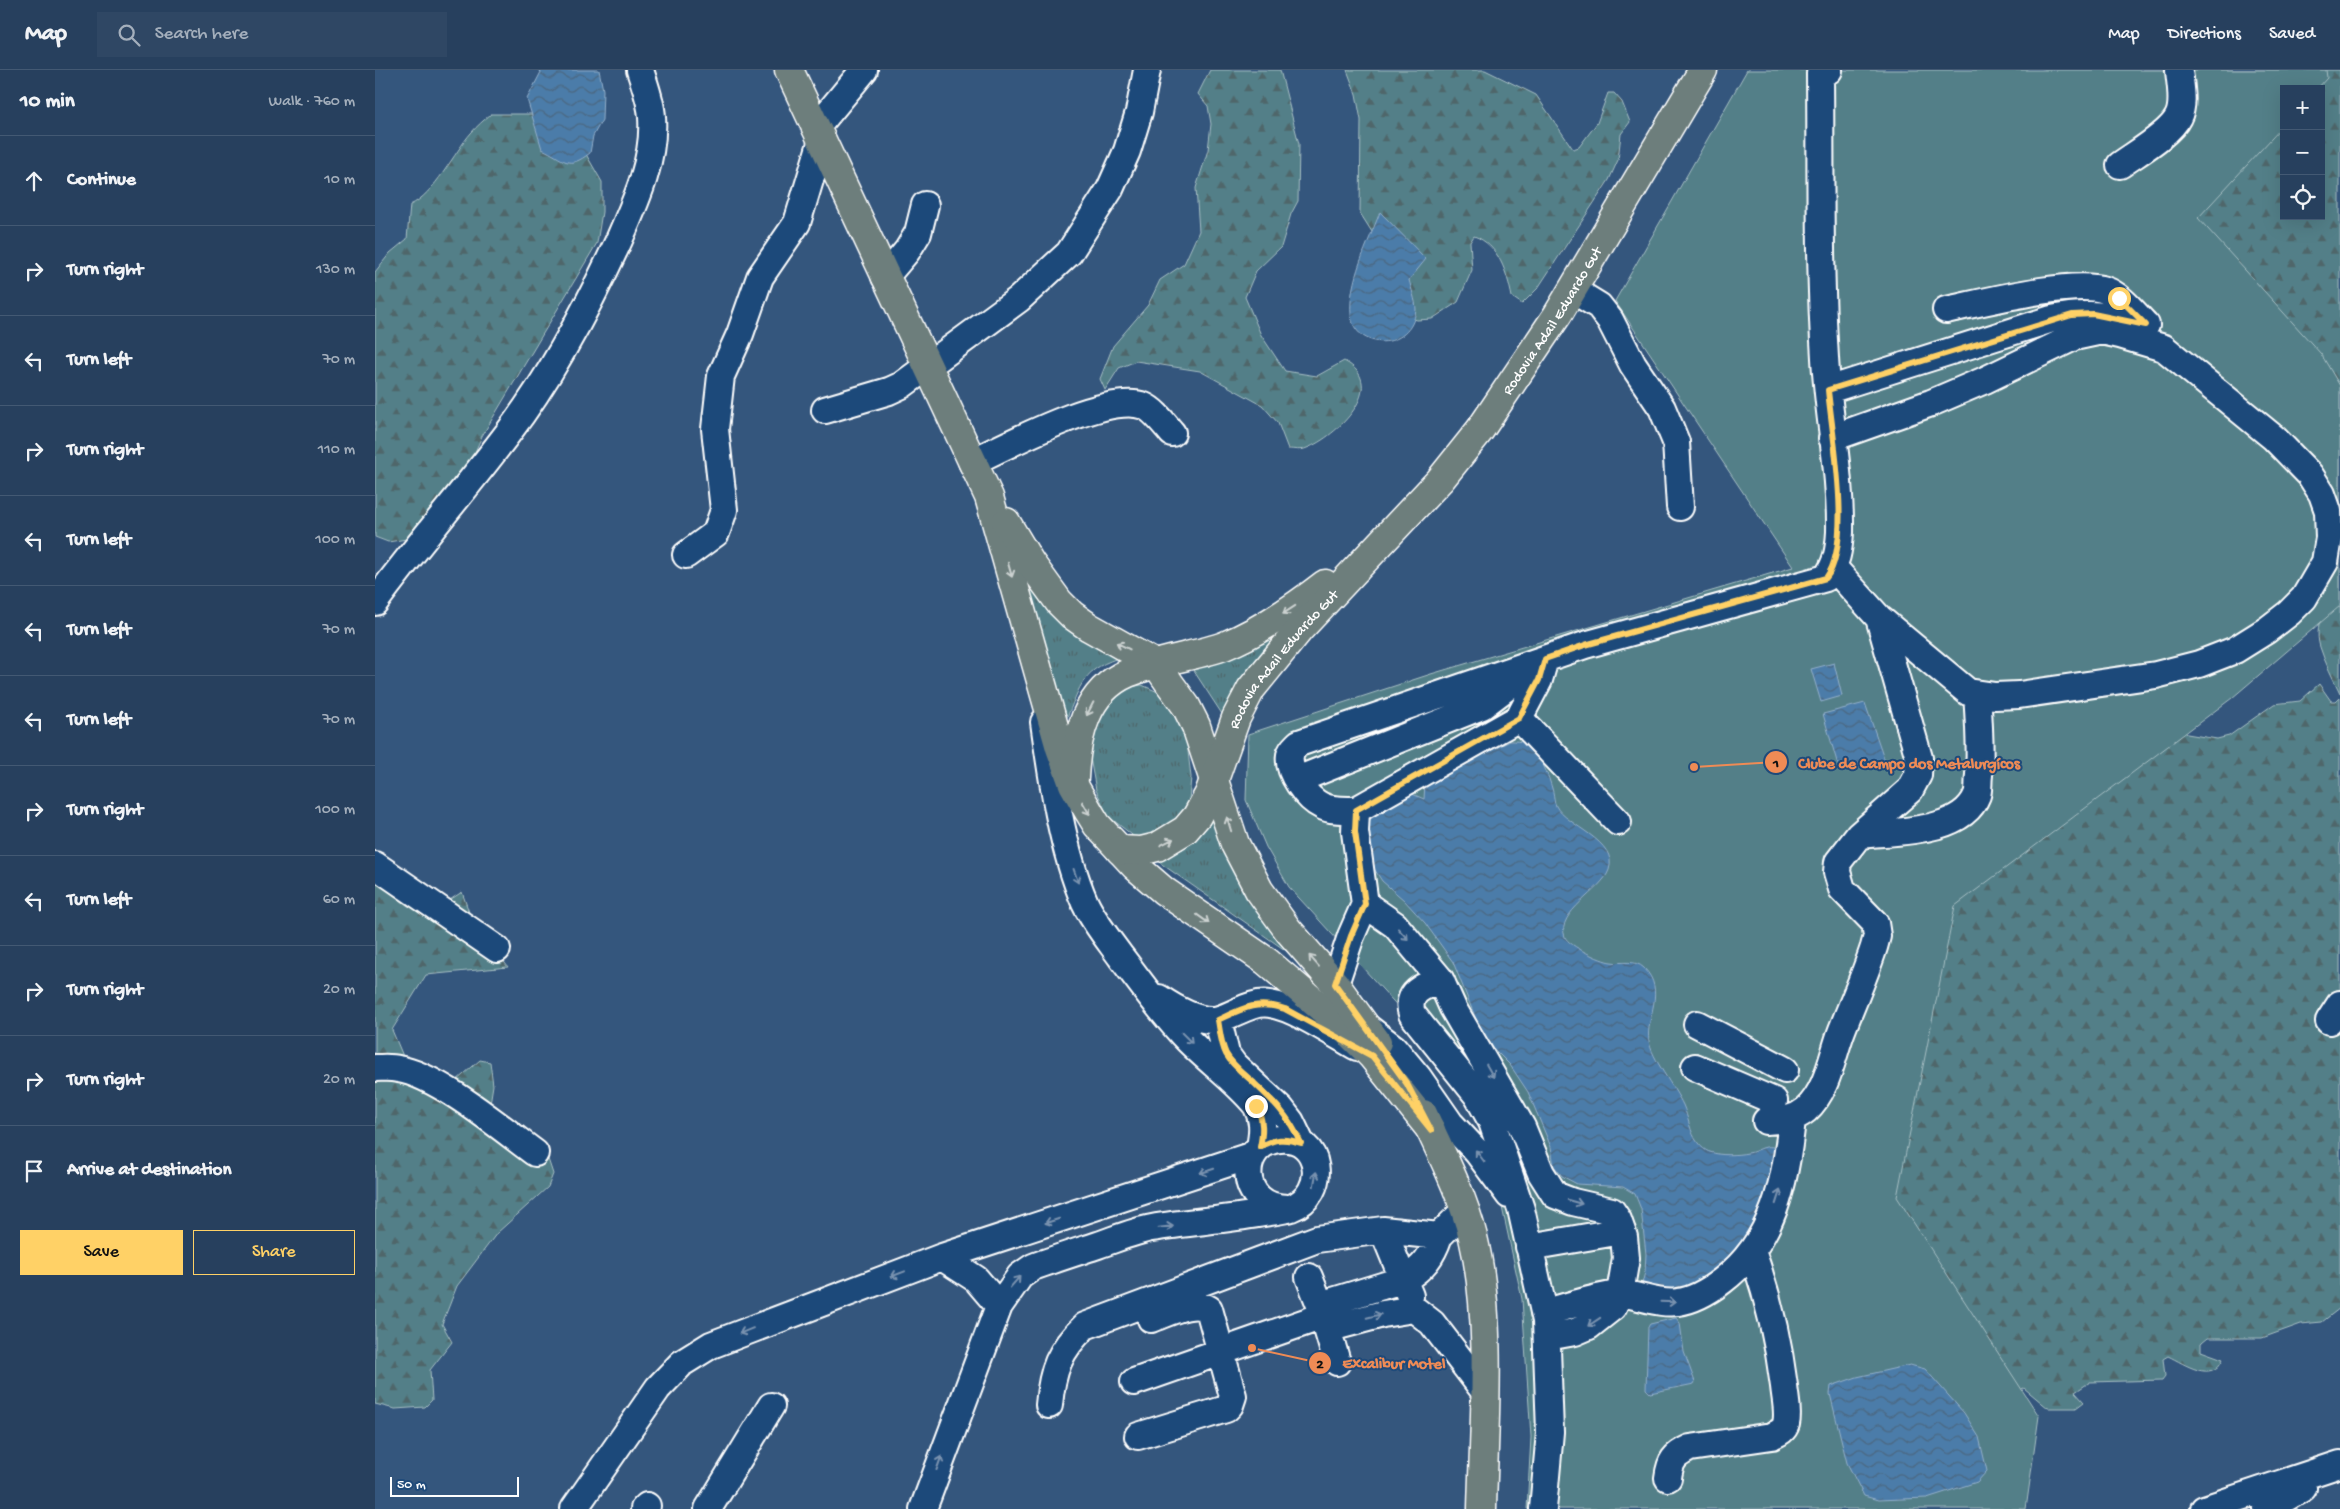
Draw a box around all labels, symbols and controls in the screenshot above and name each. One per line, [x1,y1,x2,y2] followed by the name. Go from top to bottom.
[97,12,447,57] search box
[25,20,67,49] text: Map
[115,21,143,49] icon: search
[155,23,248,46] text: Search here
[2108,24,2140,45] text: Map
[2168,24,2241,45] text: Directions
[2269,24,2315,45] text: Saved
[2280,85,2325,220] map controls
[2280,85,2325,130] button: +
[20,90,75,115] text: 10 min
[269,93,355,112] text: Walk · 760 m
[2280,130,2325,175] button: −
[20,167,48,195] icon: ahead
[67,169,136,192] text: Continue
[324,171,355,190] text: 10 m
[2280,175,2325,220] button: locate
[1499,243,1608,399] street label: Rodovia Adail Eduardo Gut
[20,257,48,285] icon: right
[67,259,143,282] text: Turn right
[316,261,355,280] text: 130 m
[2108,287,2131,310] route start
[20,347,48,375] icon: left
[67,349,131,372] text: Turn left
[322,351,355,370] text: 70 m
[20,437,48,465] icon: right
[67,439,143,462] text: Turn right
[318,441,355,460] text: 110 m
[20,527,48,555] icon: left
[67,529,131,552] text: Turn left
[315,531,355,550] text: 100 m
[1006,562,1016,578] one-way arrow
[1226,585,1344,731] street label: Rodovia Adail Eduardo Gut
[1282,605,1296,616] one-way arrow
[20,617,48,645] icon: left
[67,619,131,642] text: Turn left
[322,621,355,640] text: 70 m
[1116,641,1131,650] one-way arrow
[1085,701,1094,716] one-way arrow
[20,707,48,735] icon: left
[67,709,131,732] text: Turn left
[322,711,355,730] text: 70 m
[1764,747,2030,778] callout: Clube de Campo dos Metalurgícos
[1772,755,1779,773] text: 1
[1797,756,2021,775] text: Clube de Campo dos Metalurgícos
[20,797,48,825] icon: right
[67,799,143,822] text: Turn right
[1082,800,1092,814] one-way arrow
[315,801,355,820] text: 100 m
[1224,817,1234,833] one-way arrow
[1159,837,1174,847] one-way arrow
[1071,868,1081,884] one-way arrow
[20,887,48,915] icon: left
[67,889,131,912] text: Turn left
[323,891,355,910] text: 60 m
[1196,914,1210,924] one-way arrow
[1397,927,1409,940] one-way arrow
[1309,954,1320,967] one-way arrow
[20,977,48,1005] icon: right
[67,979,143,1002] text: Turn right
[323,981,355,1000] text: 20 m
[1180,1032,1193,1044] one-way arrow
[1485,1063,1495,1077] one-way arrow
[20,1067,48,1095] icon: right
[67,1069,143,1092] text: Turn right
[323,1071,355,1090] text: 20 m
[1245,1095,1268,1118] route end
[1475,1150,1486,1163] one-way arrow
[20,1157,48,1185] icon: arrive
[67,1159,231,1182] text: Arrive at destination
[1199,1166,1215,1176] one-way arrow
[1310,1172,1320,1188] one-way arrow
[1774,1189,1784,1205] one-way arrow
[1567,1198,1583,1207] one-way arrow
[1045,1217,1060,1226] one-way arrow
[1157,1222,1173,1232] one-way arrow
[20,1230,183,1275] button: Save
[193,1230,355,1275] button: Share
[891,1270,906,1279] one-way arrow
[1009,1275,1021,1288] one-way arrow
[1660,1297,1676,1306] one-way arrow
[1366,1311,1382,1320] one-way arrow
[1587,1317,1601,1327] one-way arrow
[739,1327,754,1336] one-way arrow
[1308,1347,1456,1378] callout: Excalibur Motel
[1316,1356,1324,1374] text: 2
[1343,1356,1446,1375] text: Excalibur Motel
[935,1456,944,1471] one-way arrow
[390,1474,519,1497] scale bar
[397,1477,426,1494] text: 50 m

